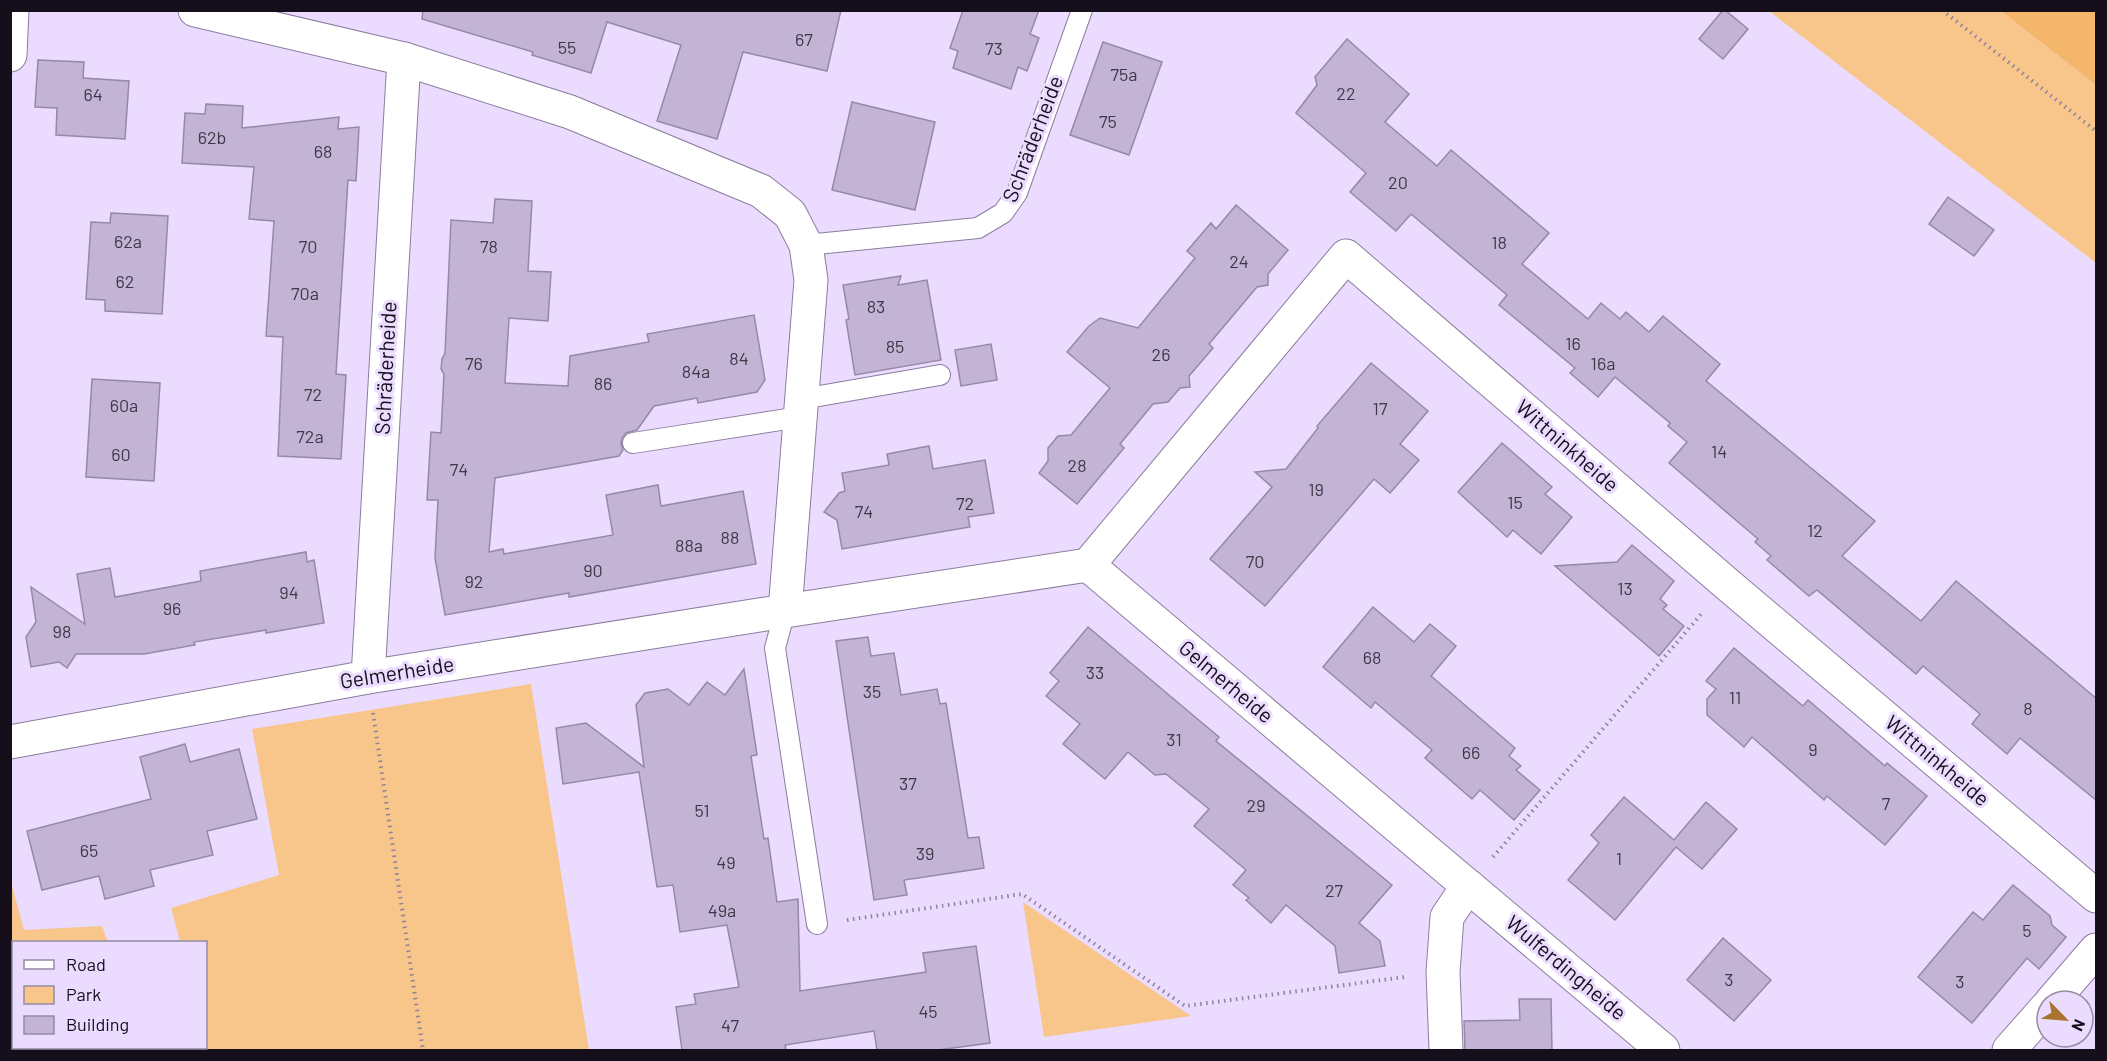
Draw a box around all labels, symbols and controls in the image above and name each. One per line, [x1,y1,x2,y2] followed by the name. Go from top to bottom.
[795,28,813,50] house number: 67
[558,36,576,58] house number: 55
[985,37,1003,59] house number: 73
[1111,63,1137,85] house number: 75a
[996,72,1067,205] street label: Schräderheide
[1336,82,1356,104] house number: 22
[83,83,103,105] house number: 64
[1099,110,1117,132] house number: 75
[198,126,226,148] house number: 62b
[314,140,332,162] house number: 68
[1388,171,1408,193] house number: 20
[114,230,142,252] house number: 62a
[1491,231,1507,253] house number: 18
[299,235,317,257] house number: 70
[480,235,498,257] house number: 78
[1229,250,1249,272] house number: 24
[116,270,134,292] house number: 62
[291,282,319,304] house number: 70a
[867,295,885,317] house number: 83
[369,301,400,435] street label: Schräderheide
[1565,332,1581,354] house number: 16
[886,335,904,357] house number: 85
[1152,343,1170,365] house number: 26
[729,347,749,369] house number: 84
[465,352,483,374] house number: 76
[1591,352,1615,374] house number: 16a
[682,360,710,382] house number: 84a
[594,372,612,394] house number: 86
[304,383,322,405] house number: 72
[1511,393,1624,496] street label: Wittninkheide
[110,394,138,416] house number: 60a
[1373,397,1388,419] house number: 17
[296,425,324,447] house number: 72a
[1711,440,1727,462] house number: 14
[111,443,131,465] house number: 60
[1067,454,1087,476] house number: 28
[450,458,468,480] house number: 74
[1308,478,1324,500] house number: 19
[1507,491,1523,513] house number: 15
[956,492,974,514] house number: 72
[855,500,873,522] house number: 74
[1807,519,1823,541] house number: 12
[721,526,739,548] house number: 88
[675,534,703,556] house number: 88a
[1246,550,1264,572] house number: 70
[583,559,603,581] house number: 90
[464,570,484,592] house number: 92
[1617,577,1633,599] house number: 13
[279,581,299,603] house number: 94
[163,597,181,619] house number: 96
[53,620,71,642] house number: 98
[1175,634,1279,727] street label: Gelmerheide
[1363,646,1381,668] house number: 68
[338,650,456,693] street label: Gelmerheide
[1086,661,1104,683] house number: 33
[863,680,881,702] house number: 35
[1729,686,1741,708] house number: 11
[2023,697,2033,719] house number: 8
[1881,709,1995,811] street label: Wittninkheide
[1166,728,1182,750] house number: 31
[1808,738,1818,760] house number: 9
[1462,741,1480,763] house number: 66
[899,772,917,794] house number: 37
[1882,792,1891,814] house number: 7
[1246,794,1266,816] house number: 29
[694,799,710,821] house number: 51
[80,839,98,861] house number: 65
[916,842,934,864] house number: 39
[1616,847,1622,869] house number: 1
[716,851,736,873] house number: 49
[1325,879,1344,901] house number: 27
[708,899,736,921] house number: 49a
[1502,909,1632,1024] street label: Wulferdingheide
[2022,919,2032,941] house number: 5
[12,941,207,1049] legend
[66,953,106,975] text: Road
[1724,968,1734,990] house number: 3
[1955,970,1965,992] house number: 3
[66,983,101,1005] text: Park
[2035,989,2095,1049] north arrow
[918,1000,938,1022] house number: 45
[66,1013,129,1035] text: Building
[721,1014,739,1036] house number: 47
[2068,1017,2090,1034] text: N

